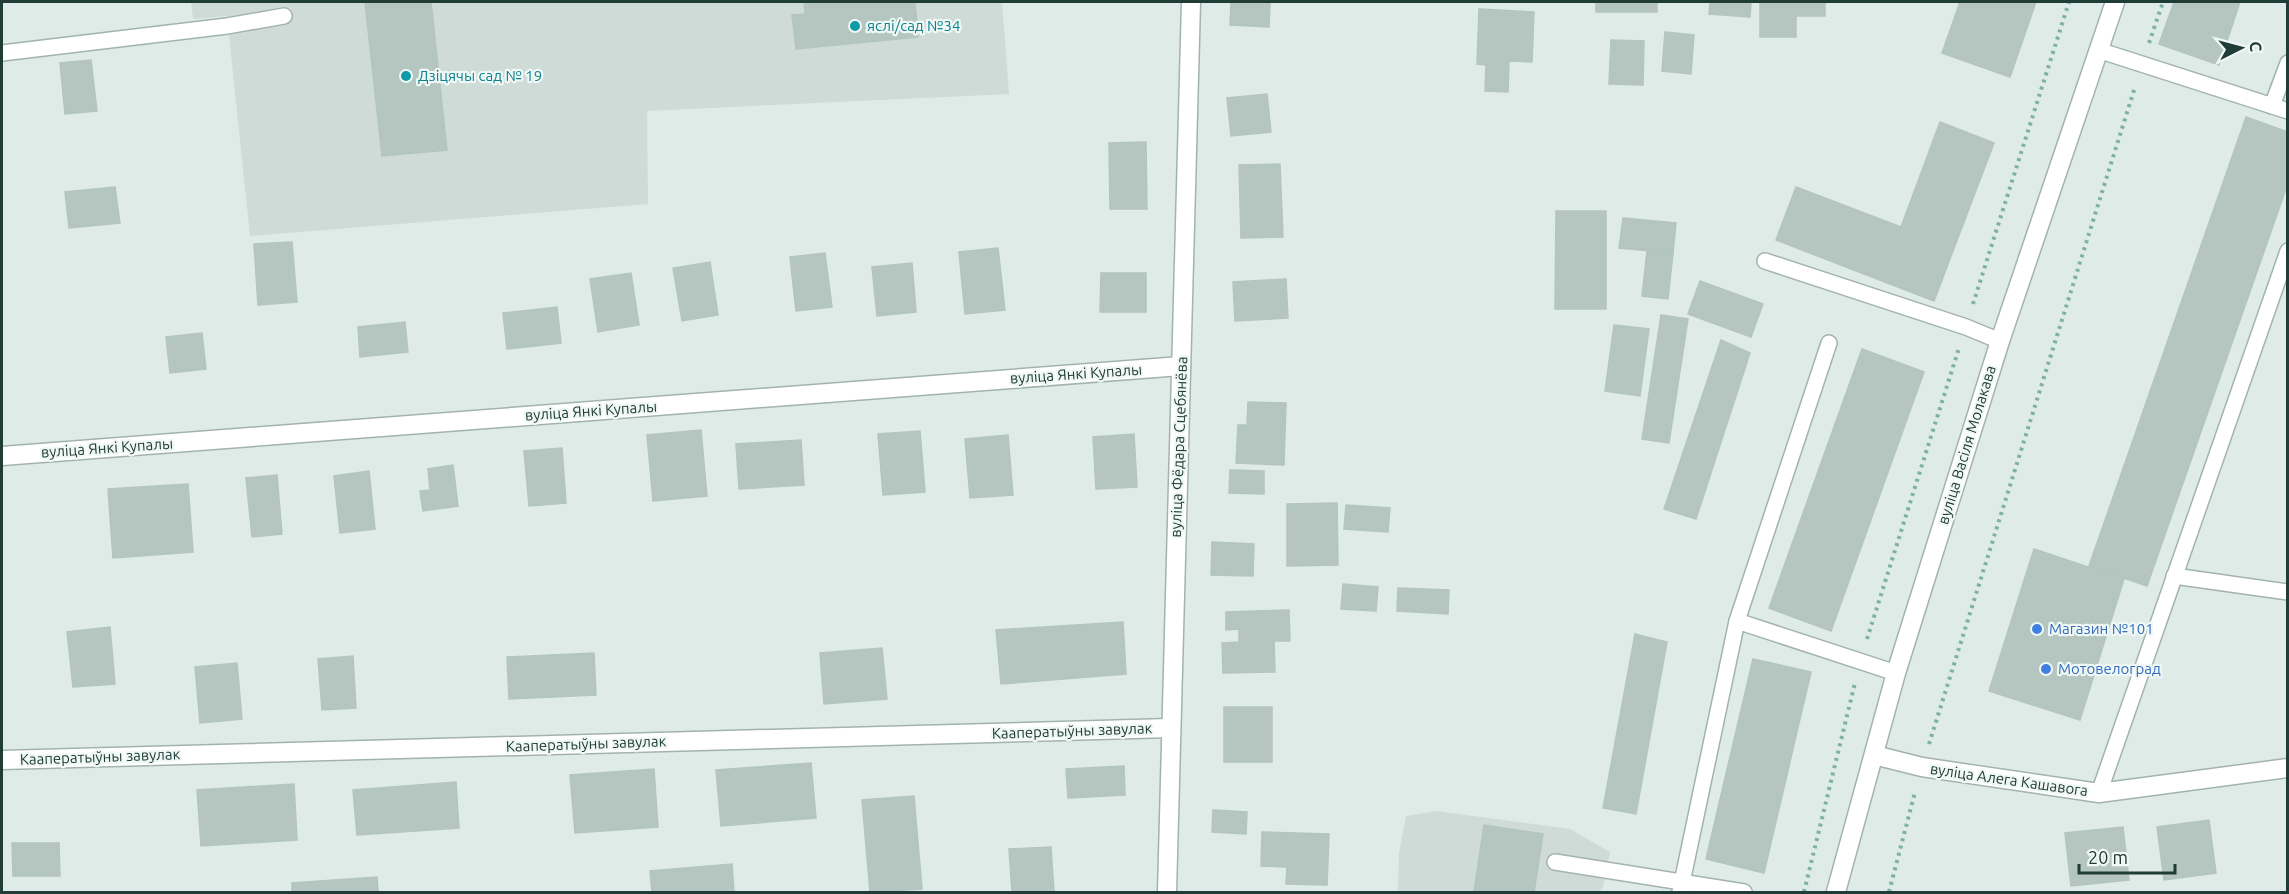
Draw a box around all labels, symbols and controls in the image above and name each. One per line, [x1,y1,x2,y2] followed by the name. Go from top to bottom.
[867,17,961,34] place label: яслі/сад №34
[2211,18,2271,78] north arrow
[848,19,862,33] marker: яслі/сад №34
[2246,40,2265,52] text: С
[418,67,542,84] place label: Дзіцячы сад № 19
[399,69,413,83] marker: Дзіцячы сад № 19
[1167,356,1190,538] street label: вуліца Фёдара Сцебянёва
[1009,360,1143,387] street label: вуліца Янкі Купалы
[1934,363,1999,526] street label: вуліца Васіля Молакава
[524,397,658,424] street label: вуліца Янкі Купалы
[40,434,174,461] street label: вуліца Янкі Купалы
[2049,620,2154,637] place label: Магазин №101
[2030,622,2044,636] marker: Магазин №101
[2058,660,2161,677] place label: Мотовелоград
[2039,662,2053,676] marker: Мотовелоград
[991,719,1153,742] street label: Кааператыўны завулак
[505,732,667,755] street label: Кааператыўны завулак
[19,745,181,768] street label: Кааператыўны завулак
[1929,760,2089,799] street label: вуліца Алега Кашавога
[2079,837,2175,875] scale bar
[2088,847,2128,867] text: 20 m

